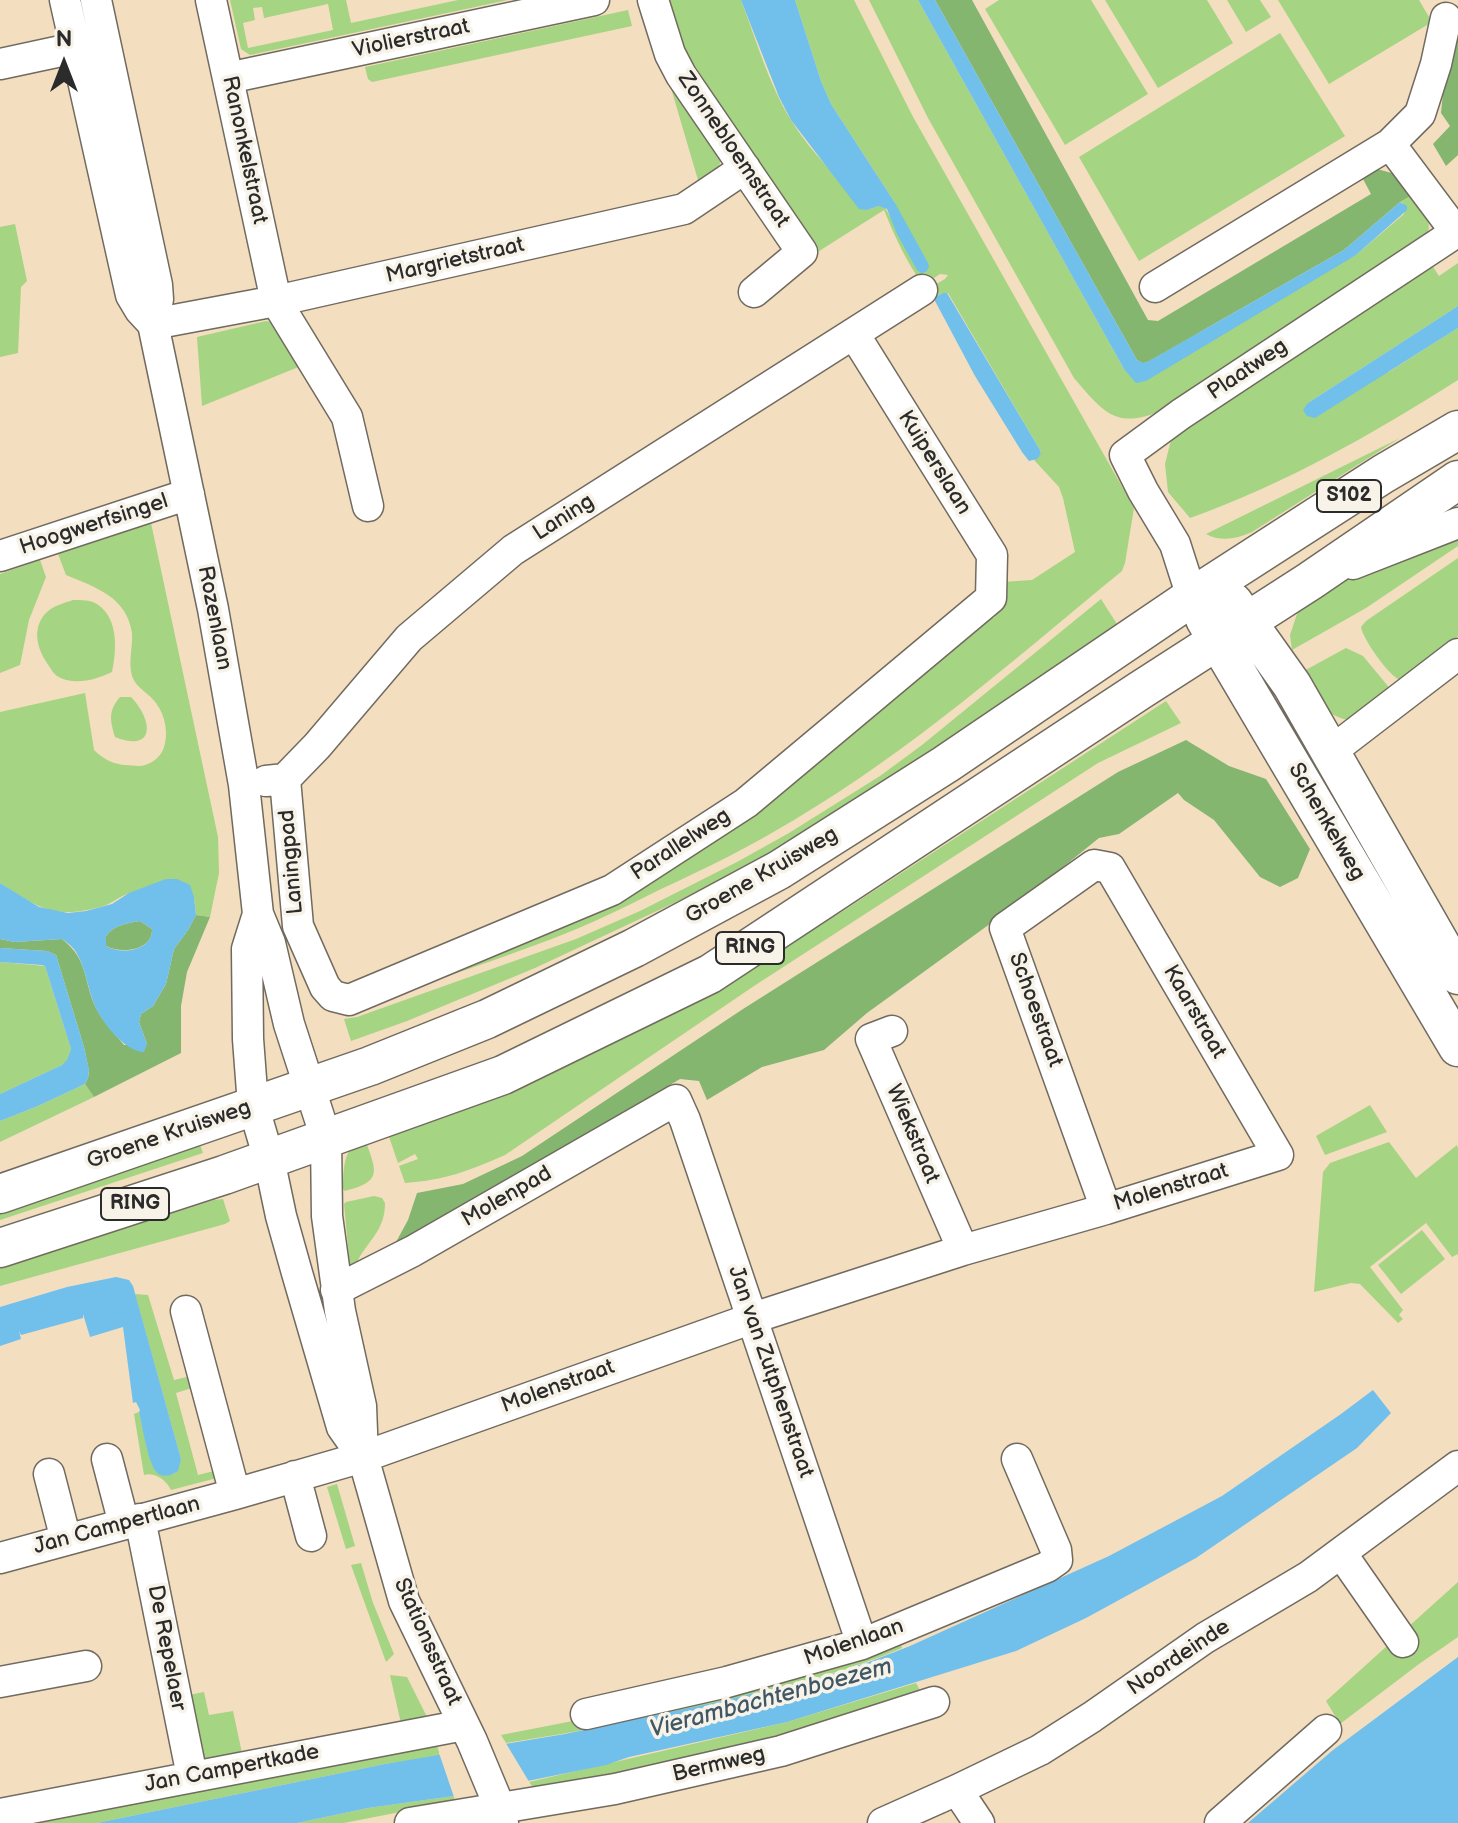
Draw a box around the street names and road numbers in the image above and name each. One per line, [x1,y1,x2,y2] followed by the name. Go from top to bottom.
[350,14,472,64] street label: Violierstraat
[671,67,795,233] street label: Zonnebloemstraat
[215,74,273,226] street label: Ranonkelstraat
[383,232,527,290] street label: Margrietstraat
[1203,334,1293,406] street label: Plaatweg
[892,406,976,520] street label: Kuiperslaan
[1317,480,1381,512] road number: S102
[16,489,172,561] street label: Hoogwerfsingel
[529,489,599,547] street label: Laning
[191,564,237,672] street label: Rozenlaan
[1282,759,1370,885] street label: Schenkelweg
[626,803,736,887] street label: Parallelweg
[274,809,310,915] street label: Laningpad
[681,822,843,930] street label: Groene Kruisweg
[716,932,784,964] road number: RING
[1002,949,1068,1071] street label: Schoestraat
[1157,961,1231,1063] street label: Kaarstraat
[879,1081,945,1187] street label: Wiekstraat
[84,1095,254,1175] street label: Groene Kruisweg
[1110,1158,1232,1218] street label: Molenstraat
[457,1161,557,1233] street label: Molenpad
[101,1188,169,1220] road number: RING
[721,1263,819,1481] street label: Jan van Zutphenstraat
[498,1354,618,1420] street label: Molenstraat
[31,1491,203,1561] street label: Jan Campertlaan
[387,1574,467,1710] street label: Stationsstraat
[141,1583,191,1713] street label: De Repelaer
[801,1614,907,1672] street label: Molenlaan
[1123,1614,1235,1702] street label: Noordeinde
[142,1739,322,1799] street label: Jan Campertkade
[670,1742,768,1788] street label: Bermweg

